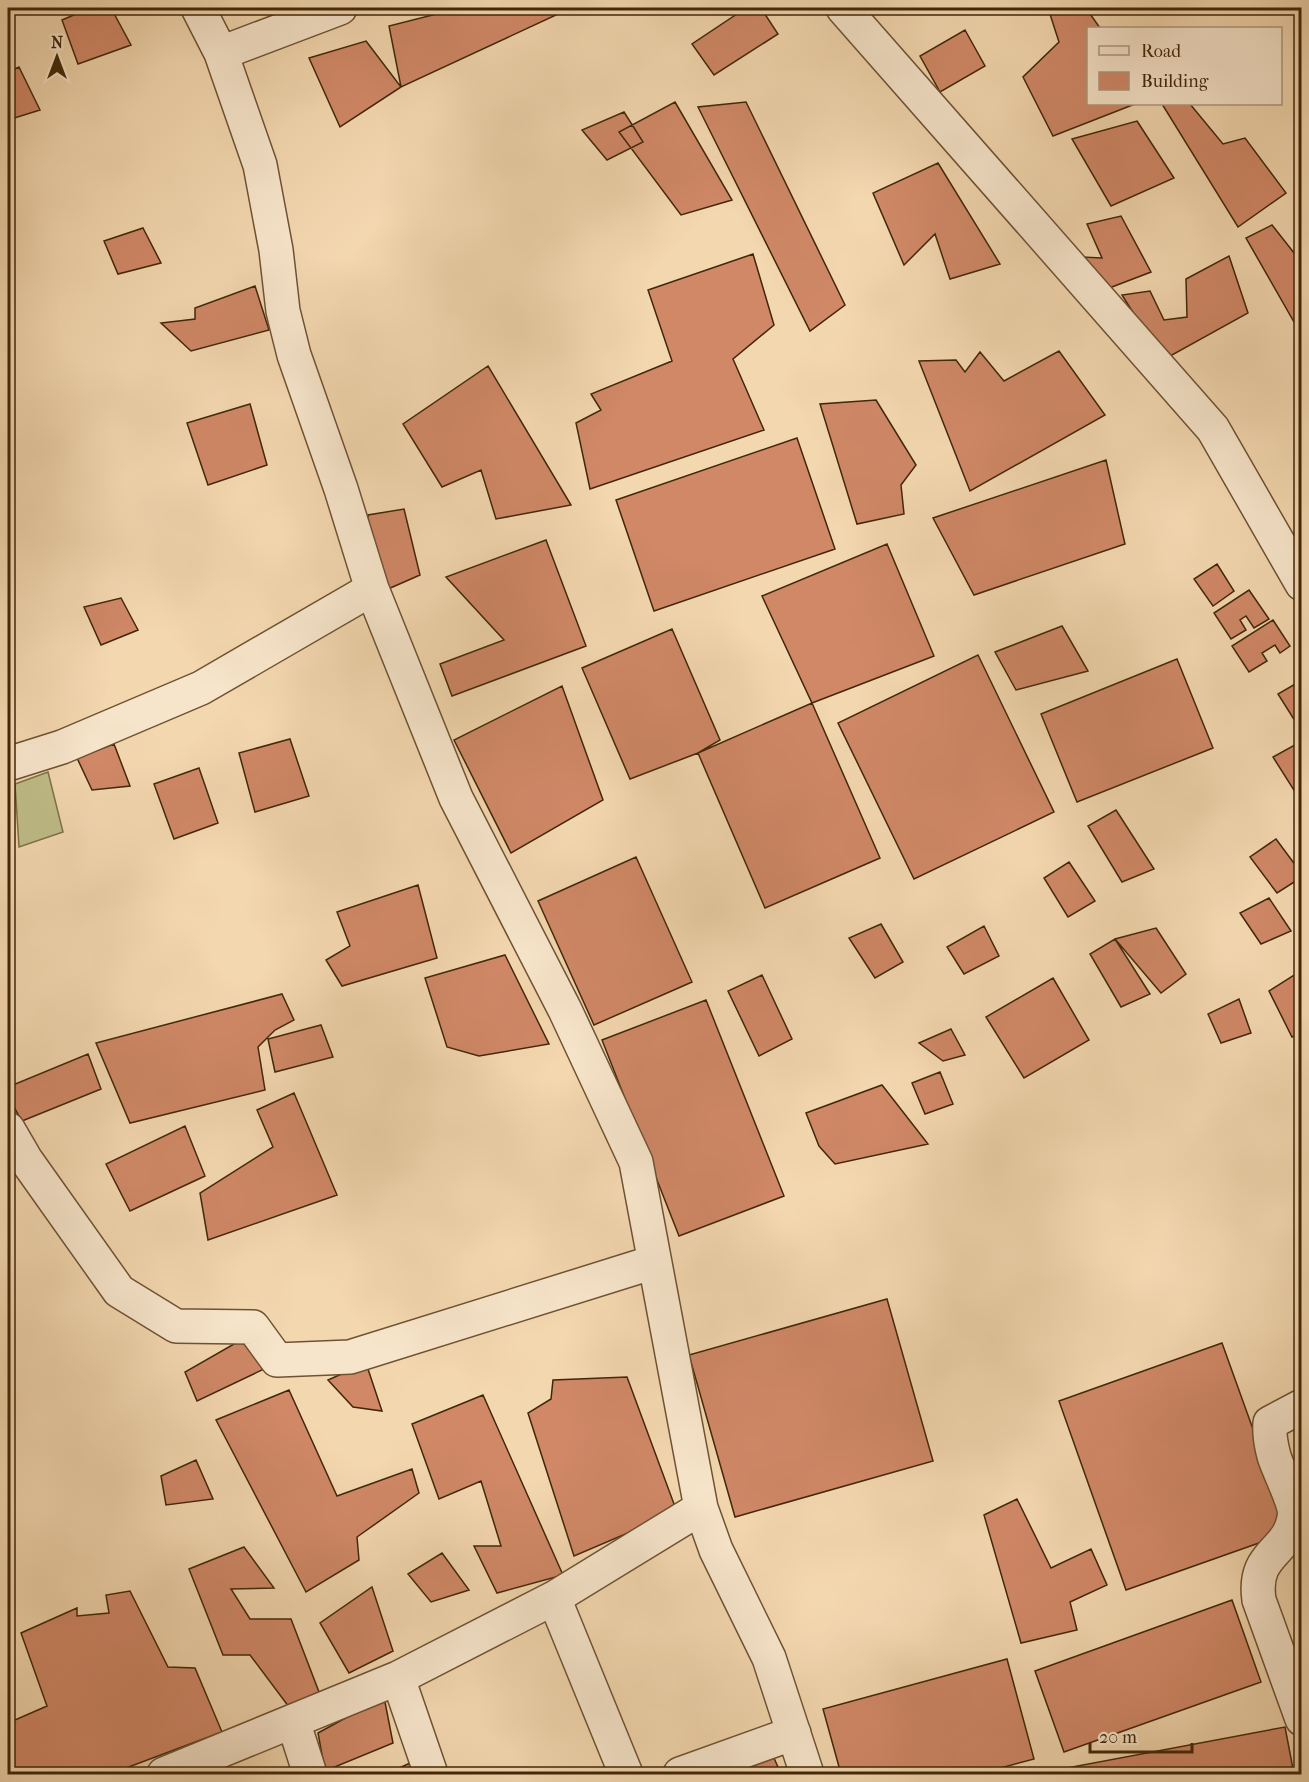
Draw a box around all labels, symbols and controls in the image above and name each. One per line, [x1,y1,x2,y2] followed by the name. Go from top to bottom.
[27,27,87,87] north arrow
[1087,27,1282,105] legend
[51,33,64,52] text: N
[1141,41,1181,62] text: Road
[1141,71,1209,92] text: Building
[1090,1716,1192,1754] scale bar
[1099,1727,1137,1748] text: 20 m

